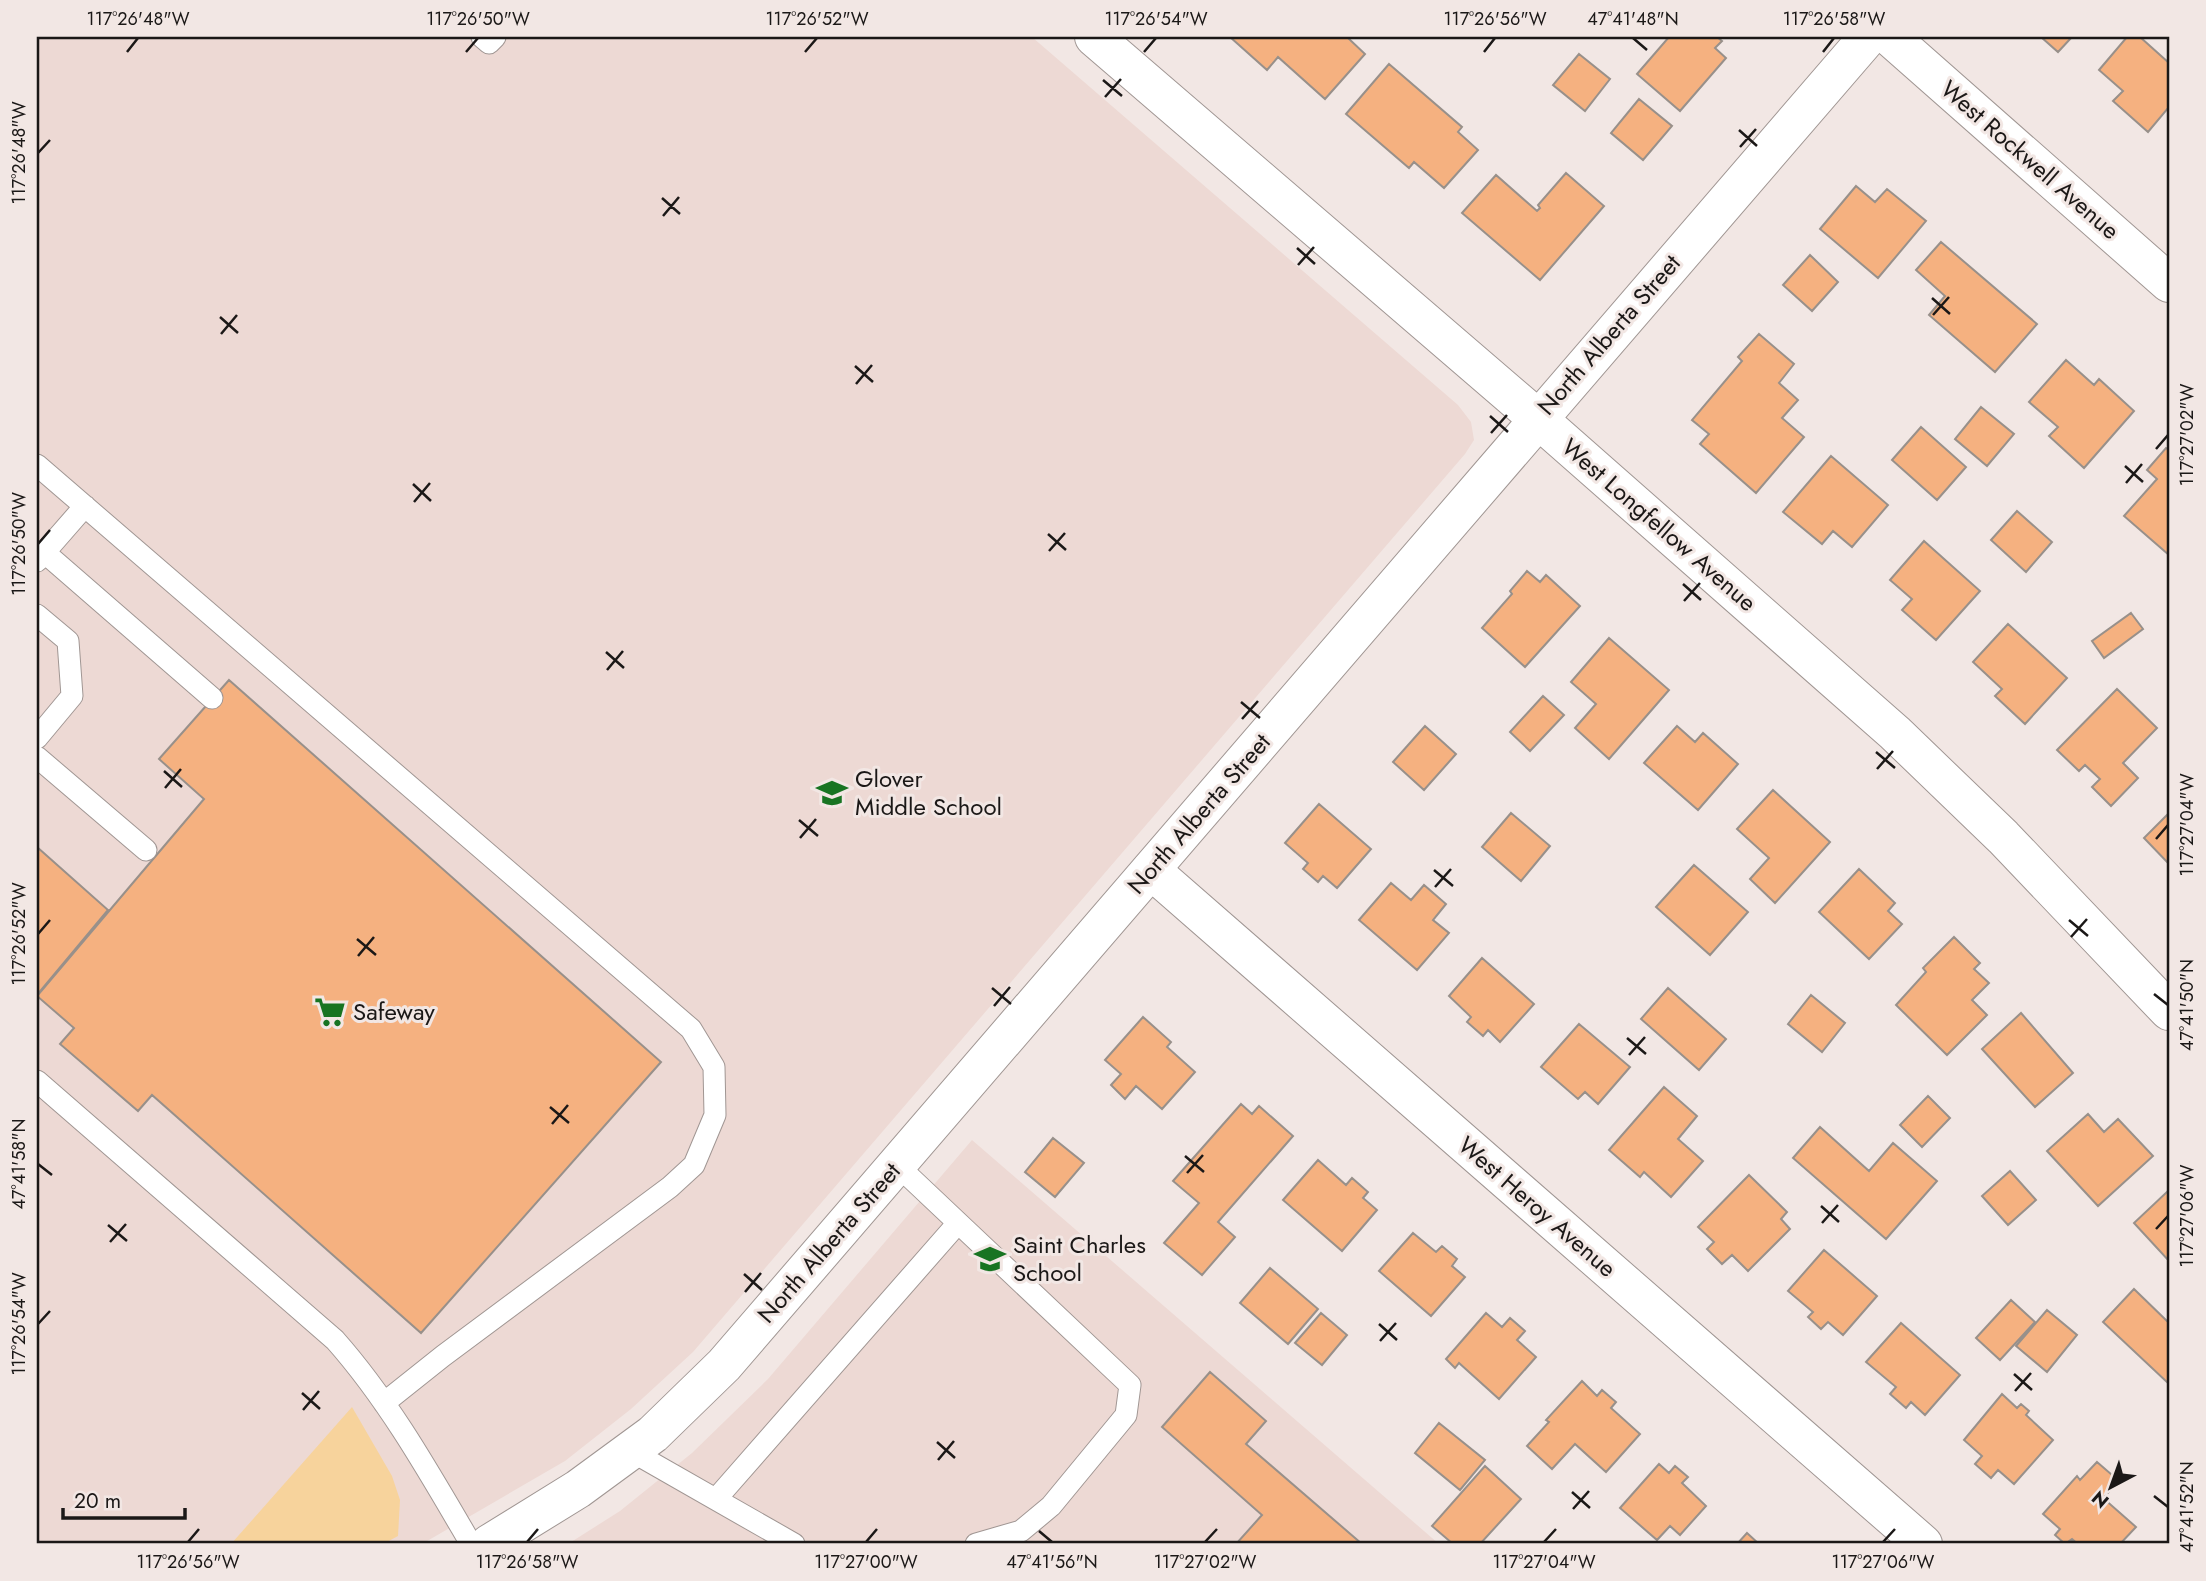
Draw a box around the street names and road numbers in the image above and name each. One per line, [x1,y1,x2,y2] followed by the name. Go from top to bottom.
[1933,72,2128,247] street label: West Rockwell Avenue
[1529,246,1689,423] street label: North Alberta Street
[1554,430,1765,619] street label: West Longfellow Avenue
[1119,725,1279,902] street label: North Alberta Street
[1451,1128,1624,1285] street label: West Heroy Avenue
[749,1154,909,1331] street label: North Alberta Street

